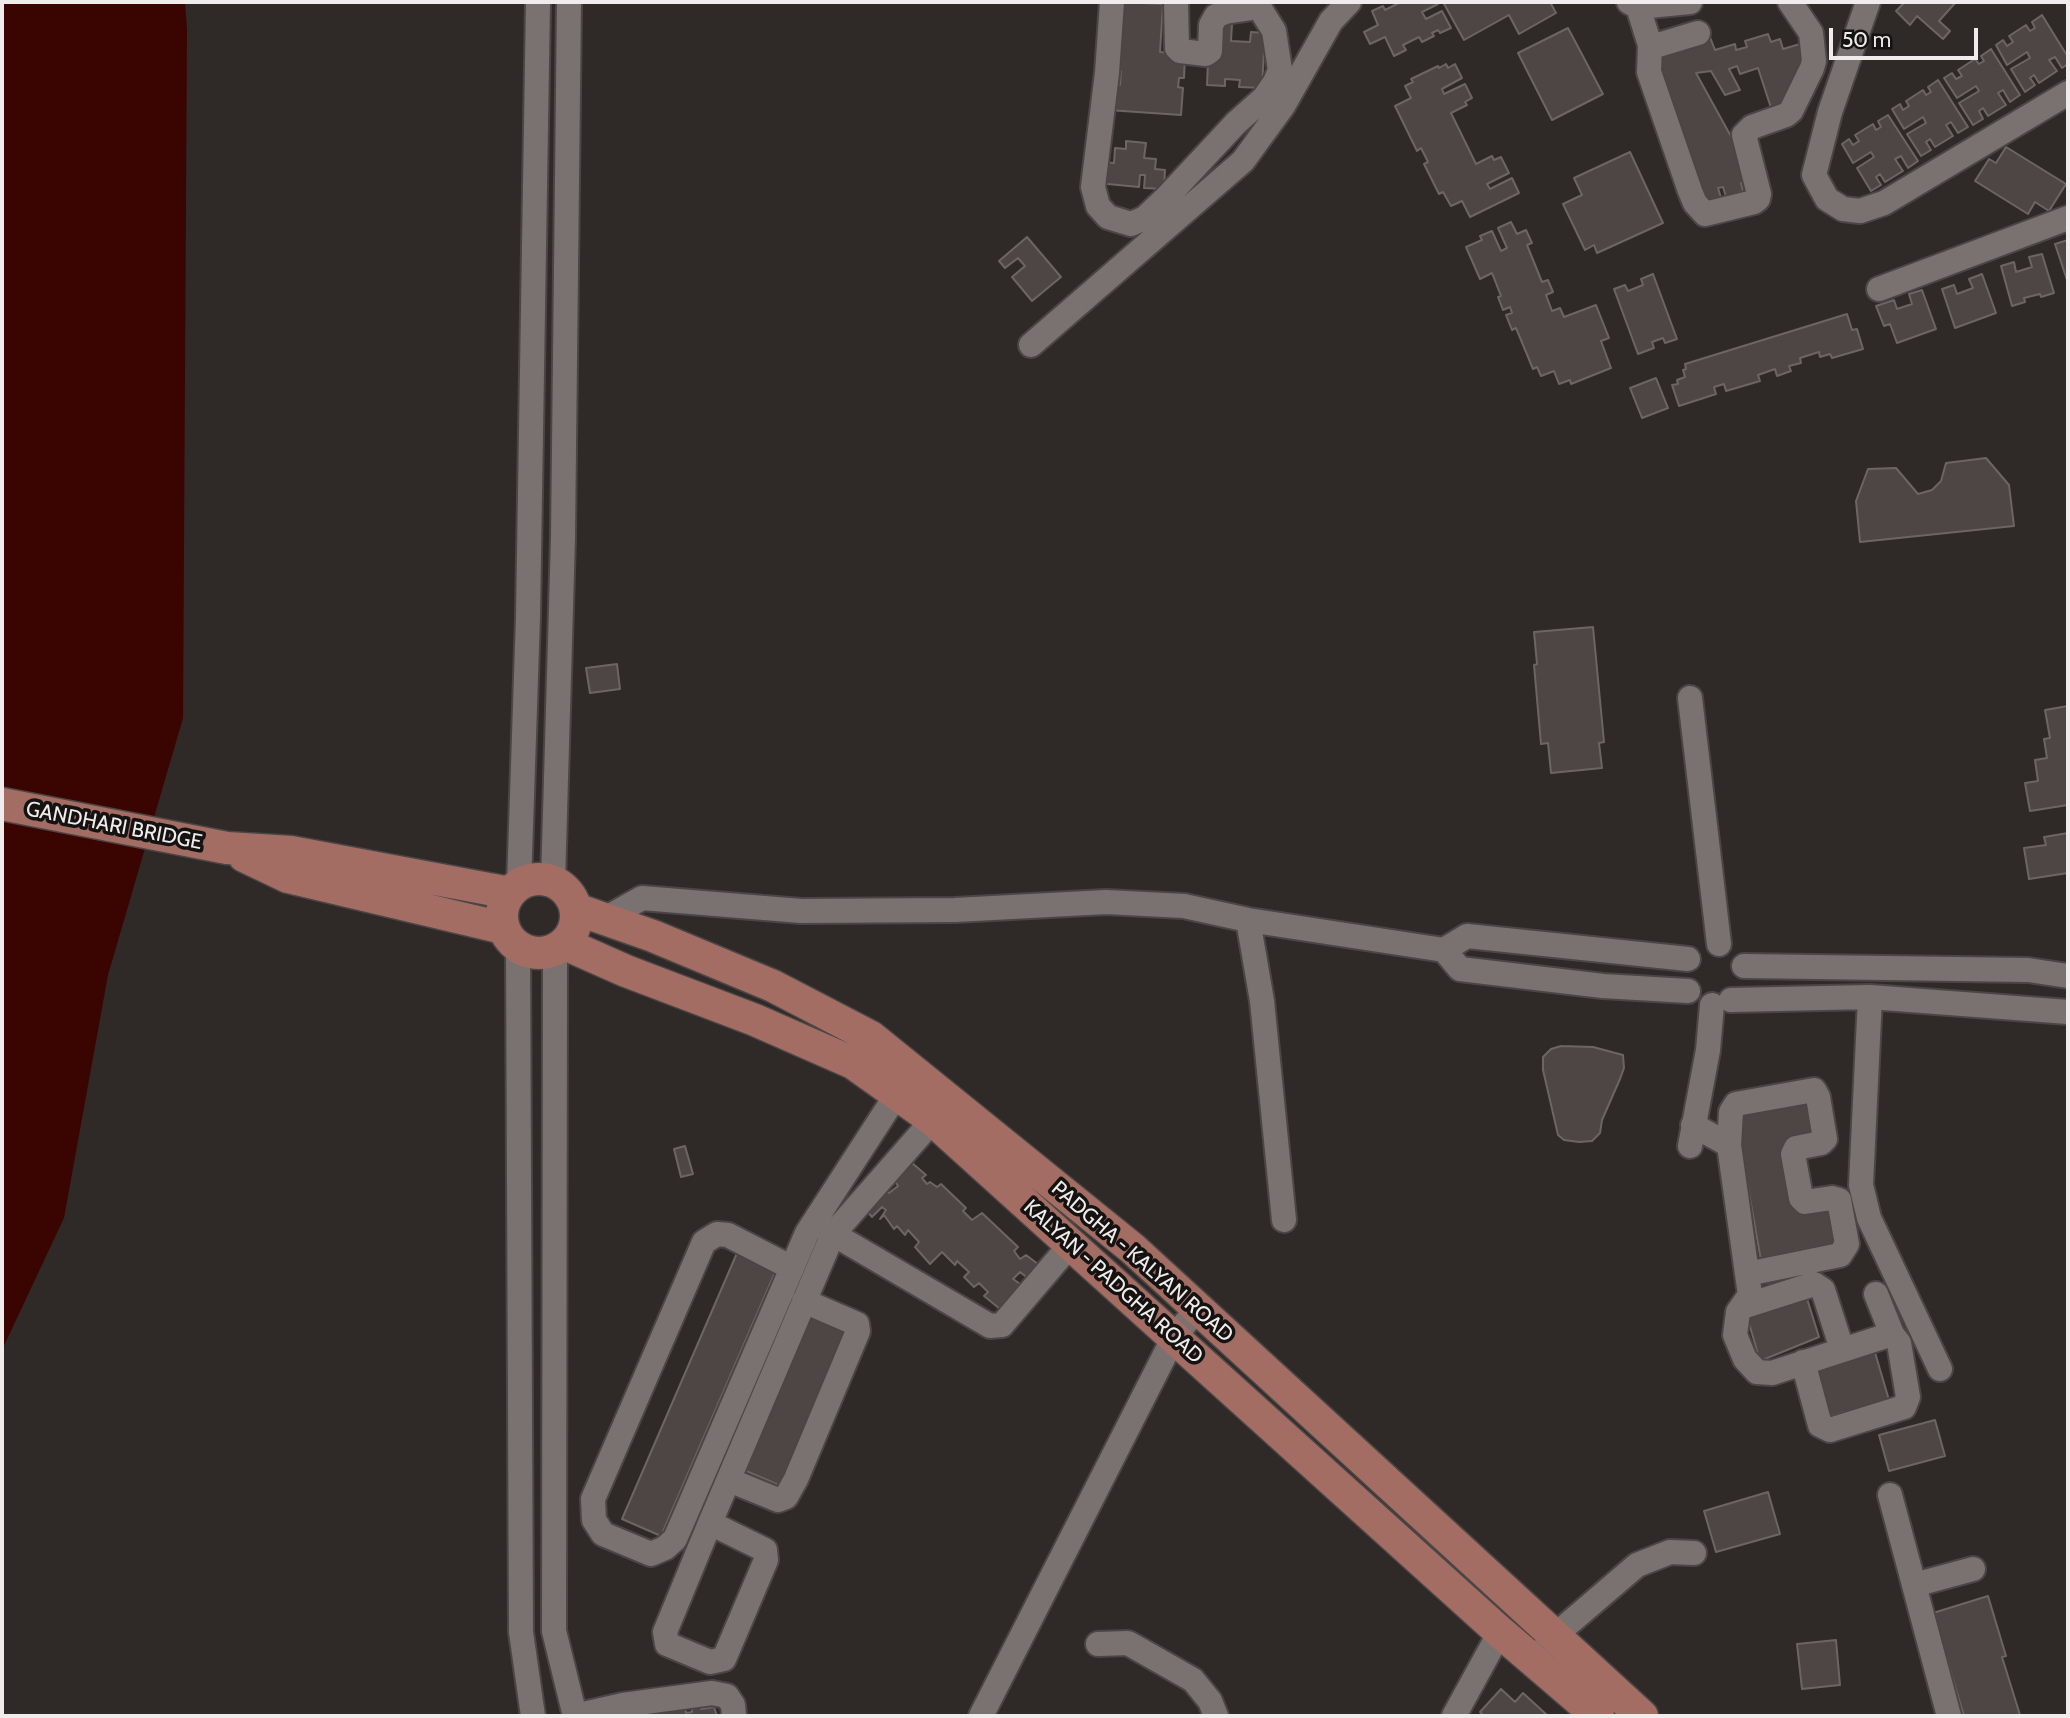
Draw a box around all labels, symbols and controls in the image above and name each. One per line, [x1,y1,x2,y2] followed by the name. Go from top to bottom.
[1832,14,1981,58] scale bar
[1842,27,1891,52] text: 50 m
[24,797,204,855] street label: GANDHARI BRIDGE
[1046,1176,1238,1348] street label: PADGHA - KALYAN ROAD
[1018,1195,1208,1369] street label: KALYAN - PADGHA ROAD

